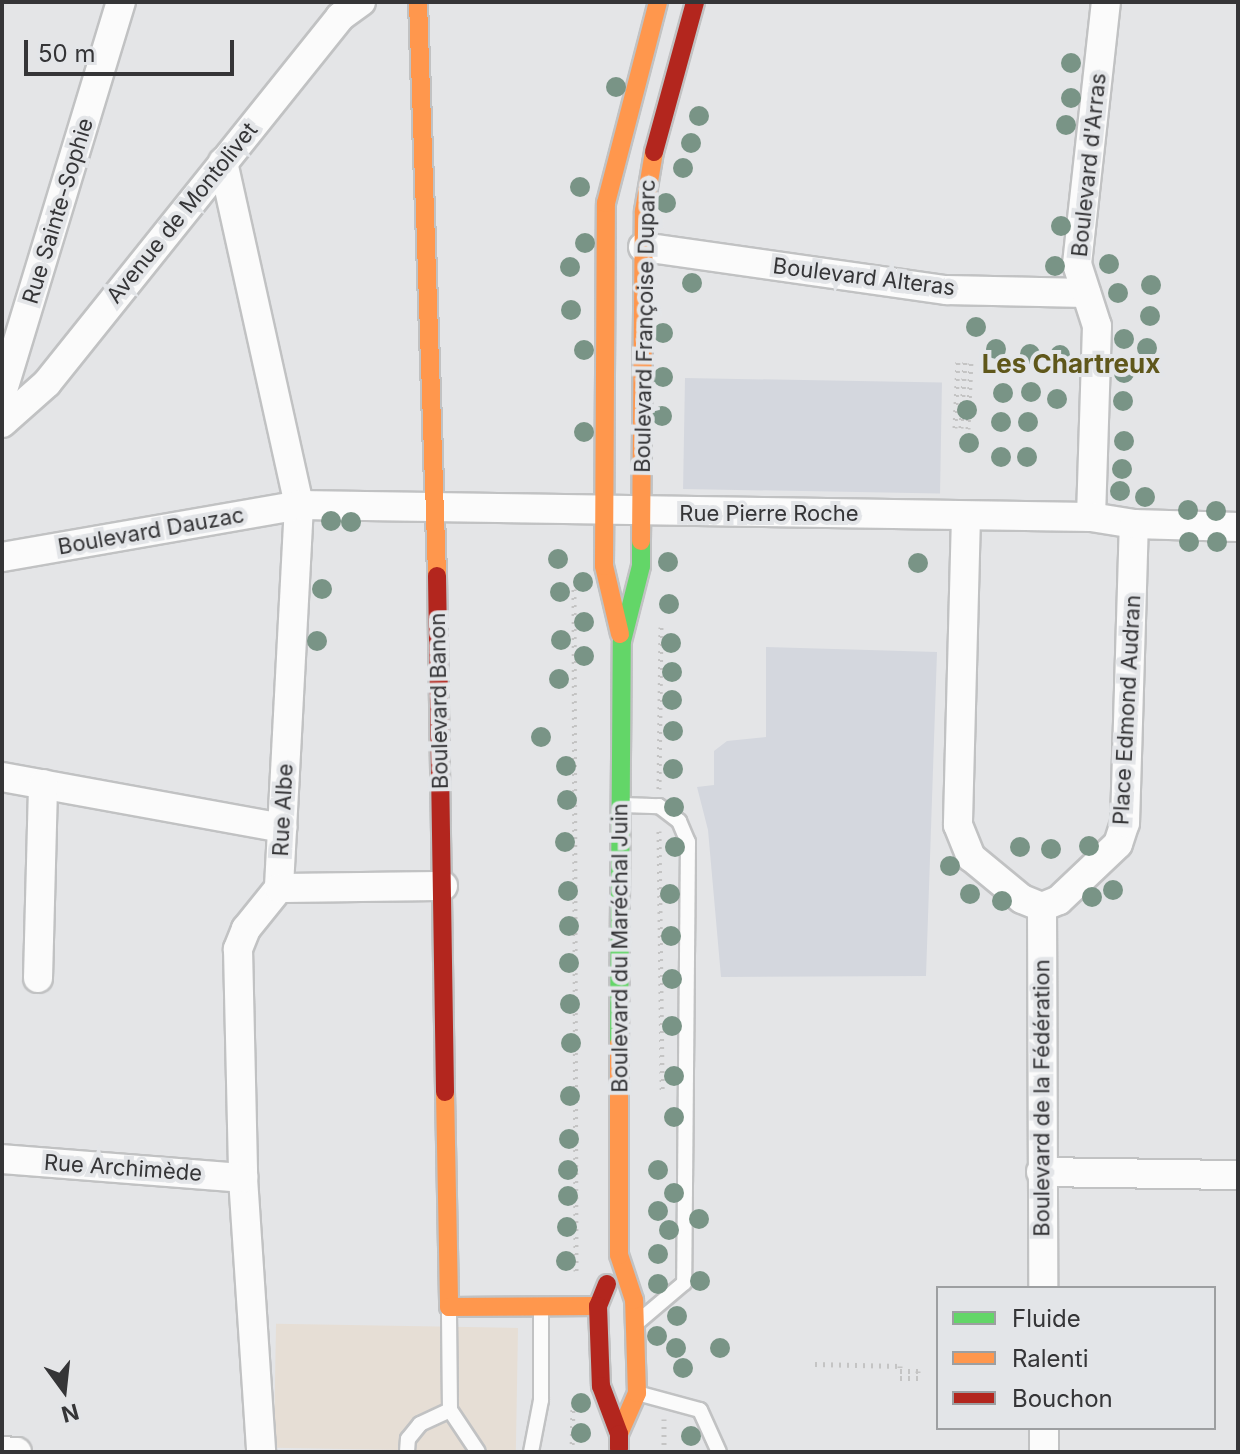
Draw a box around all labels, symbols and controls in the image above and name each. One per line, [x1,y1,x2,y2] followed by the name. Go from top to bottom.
[28,24,238,74] scale bar
[38,39,96,68] text: 50 m
[1066,72,1112,258] street label: Boulevard d'Arras
[17,115,99,307] street label: Rue Sainte-Sophie
[101,117,263,309] street label: Avenue de Montolivet
[629,179,661,473] street label: Boulevard Françoise Duparc
[771,253,957,301] street label: Boulevard Alteras
[982,348,1160,380] district label: Les Chartreux
[679,501,859,527] street label: Rue Pierre Roche
[56,502,246,560] street label: Boulevard Dauzac
[1108,594,1146,826] street label: Place Edmond Audran
[424,613,454,789] street label: Boulevard Banon
[267,763,299,857] street label: Rue Albe
[607,803,633,1093] street label: Boulevard du Maréchal Juin
[1029,959,1055,1237] street label: Boulevard de la Fédération
[43,1149,203,1187] street label: Rue Archimède
[936,1286,1216,1430] legend
[1012,1304,1081,1333] text: Fluide
[1012,1344,1088,1373] text: Ralenti
[24,1350,104,1430] north arrow
[1012,1384,1113,1413] text: Bouchon
[59,1398,82,1428] text: N

